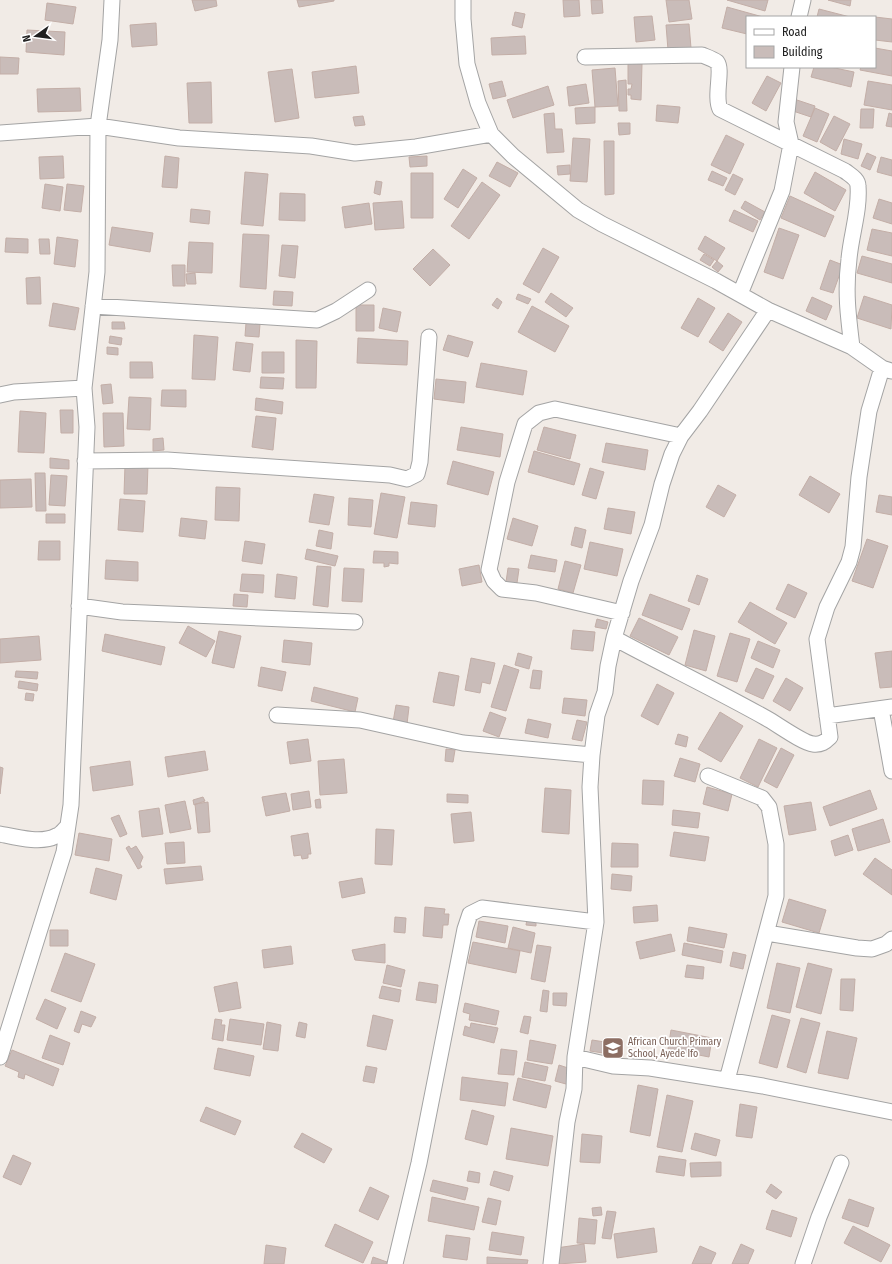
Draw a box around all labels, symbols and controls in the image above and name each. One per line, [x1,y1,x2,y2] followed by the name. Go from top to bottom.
[16,16,56,56] north arrow
[746,16,876,68] legend
[782,25,807,39] text: Road
[20,34,34,43] text: N
[782,45,823,59] text: Building
[600,1035,626,1061] school or university icon: African Church Primary School, Ayede Ifo
[628,1036,722,1060] place label: African Church Primary School, Ayede Ifo

